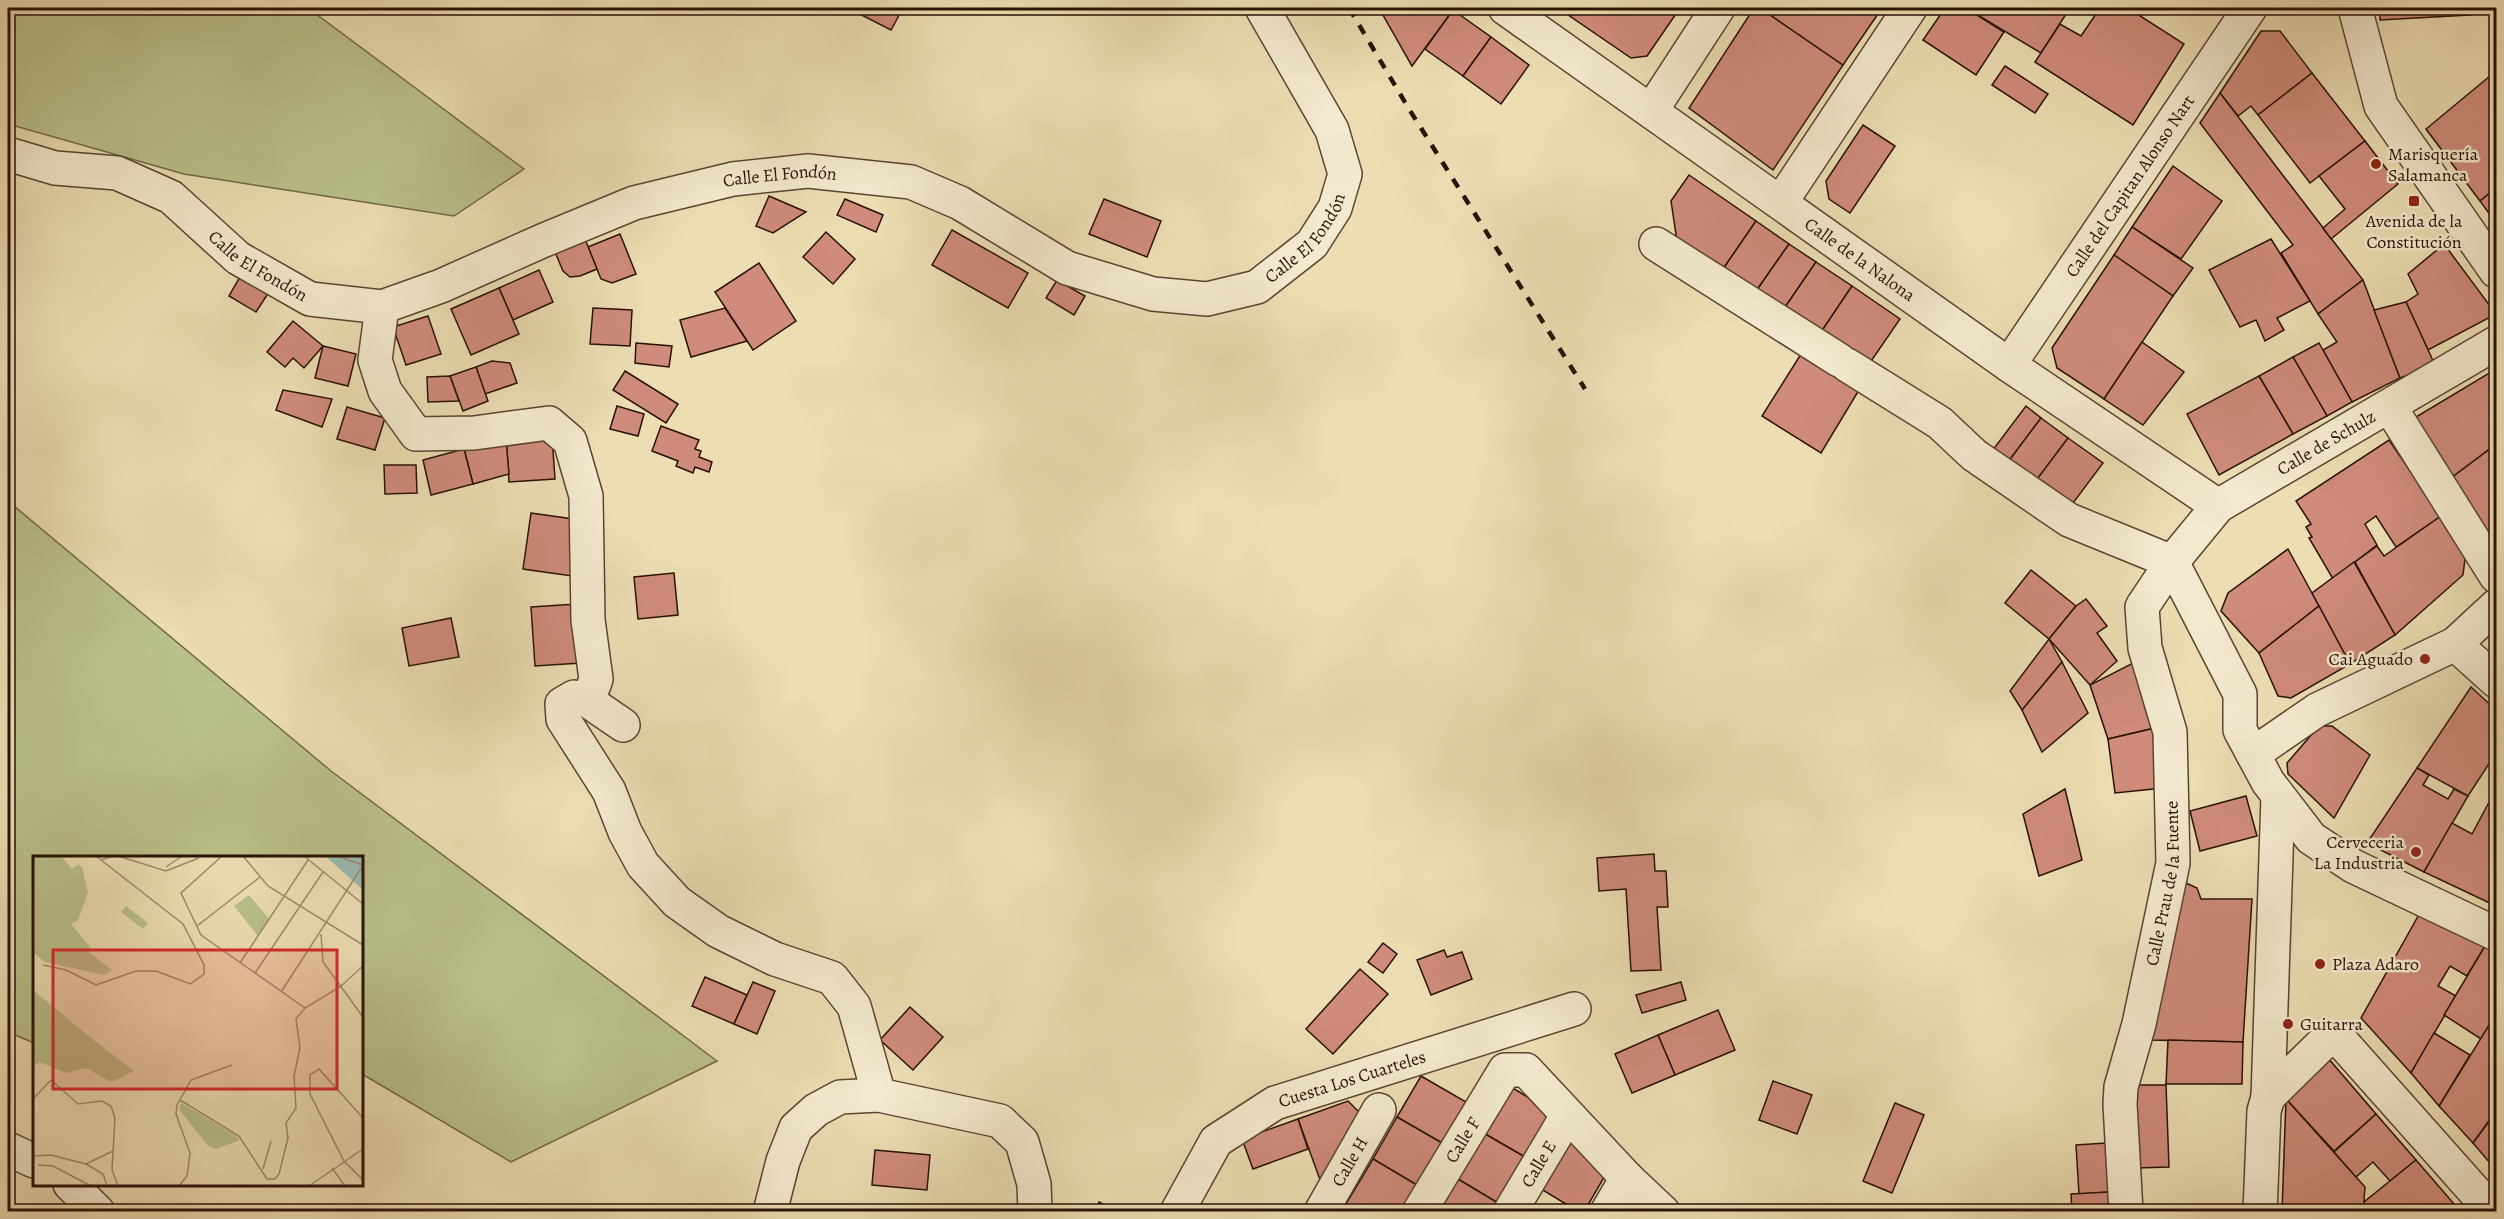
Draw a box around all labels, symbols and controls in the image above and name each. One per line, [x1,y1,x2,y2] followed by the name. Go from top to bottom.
[2060,90,2200,282] street label: Calle del Capitan Alonso Nart
[2388,142,2479,187] place label: Marisquería Salamanca
[2369,157,2383,171] marker: Marisquería Salamanca
[720,159,838,193] street label: Calle El Fondón
[1260,190,1351,289] street label: Calle El Fondón
[2407,194,2421,208] marker: Avenida de la Constitución
[2365,209,2463,254] place label: Avenida de la Constitución
[1800,212,1921,307] street label: Calle de la Nalona
[203,225,312,307] street label: Calle El Fondón
[2273,404,2380,481] street label: Calle de Schulz
[2328,647,2413,671] place label: Cai Aguado
[2418,652,2432,666] marker: Cai Aguado
[2140,801,2185,968] street label: Calle Prau de la Fuente
[2314,830,2405,875] place label: Cerveceria La Industria
[2409,845,2423,859] marker: Cerveceria La Industria
[33,856,363,1186] inset map
[2332,952,2419,976] place label: Plaza Adaro
[2313,957,2327,971] marker: Plaza Adaro
[2300,1012,2363,1036] place label: Guitarra
[2281,1017,2295,1031] marker: Guitarra
[1275,1044,1429,1113] street label: Cuesta Los Cuarteles
[1439,1113,1486,1167] street label: Calle F
[1326,1132,1373,1191] street label: Calle H
[1515,1136,1562,1192] street label: Calle E

